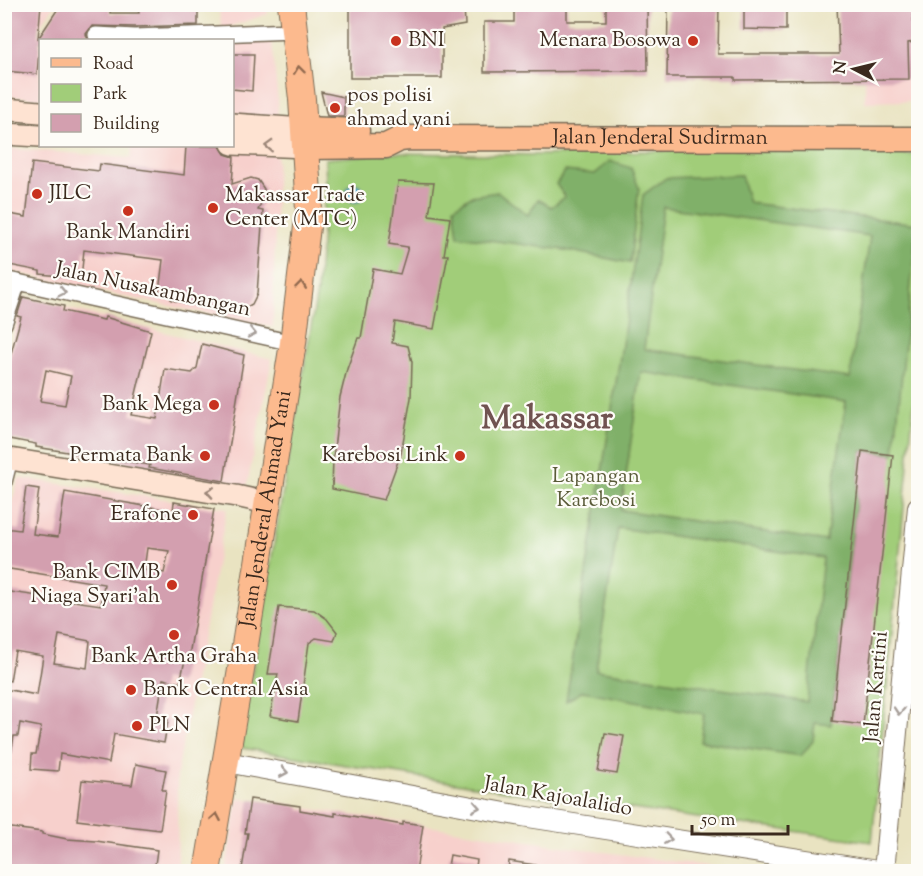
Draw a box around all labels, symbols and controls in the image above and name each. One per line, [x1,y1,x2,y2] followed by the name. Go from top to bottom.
[408,26,445,56] place label: BNI
[539,26,681,56] place label: Menara Bosowa
[389,34,403,48] marker: BNI
[686,34,700,48] marker: Menara Bosowa
[39,39,234,147] legend
[824,39,884,99] north arrow
[93,52,133,78] text: Road
[829,60,854,75] text: N
[293,66,306,75] one-way arrow
[347,81,451,135] place label: pos polisi ahmad yani
[93,82,128,108] text: Park
[328,101,342,115] marker: pos polisi ahmad yani
[93,112,159,138] text: Building
[552,123,768,154] street label: Jalan Jenderal Sudirman
[265,140,274,152] one-way arrow
[48,179,92,209] place label: JILC
[225,181,365,235] place label: Makassar Trade Center (MTC)
[30,187,44,201] marker: JILC
[206,201,220,215] marker: Makassar Trade Center (MTC)
[121,204,135,218] marker: Bank Mandiri
[66,218,190,248] place label: Bank Mandiri
[52,254,253,325] street label: Jalan Nusakambangan
[295,280,307,289] one-way arrow
[56,284,66,297] one-way arrow
[247,326,257,339] one-way arrow
[233,388,300,631] street label: Jalan Jenderal Ahmad Yani
[102,390,202,420] place label: Bank Mega
[481,396,614,444] district label: Makassar
[207,398,221,412] marker: Bank Mega
[69,441,194,471] place label: Permata Bank
[322,441,449,471] place label: Karebosi Link
[198,449,212,463] marker: Permata Bank
[453,449,467,463] marker: Karebosi Link
[552,462,640,516] park label: Lapangan Karebosi
[205,486,215,498] one-way arrow
[110,500,181,530] place label: Erafone
[186,508,200,522] marker: Erafone
[31,558,160,612] place label: Bank CIMB Niaga Syari'ah
[165,578,179,592] marker: Bank CIMB Niaga Syari'ah
[167,628,181,642] marker: Bank Artha Graha
[857,630,897,745] street label: Jalan Kartini
[91,642,257,672] place label: Bank Artha Graha
[143,675,309,705] place label: Bank Central Asia
[124,683,138,697] marker: Bank Central Asia
[893,707,906,716] one-way arrow
[149,711,191,741] place label: PLN
[130,719,144,733] marker: PLN
[279,765,289,778] one-way arrow
[480,769,635,825] street label: Jalan Kajoalalido
[692,798,788,836] scale bar
[471,801,480,813] one-way arrow
[700,808,736,834] text: 50 m
[210,812,222,821] one-way arrow
[664,833,673,845] one-way arrow

